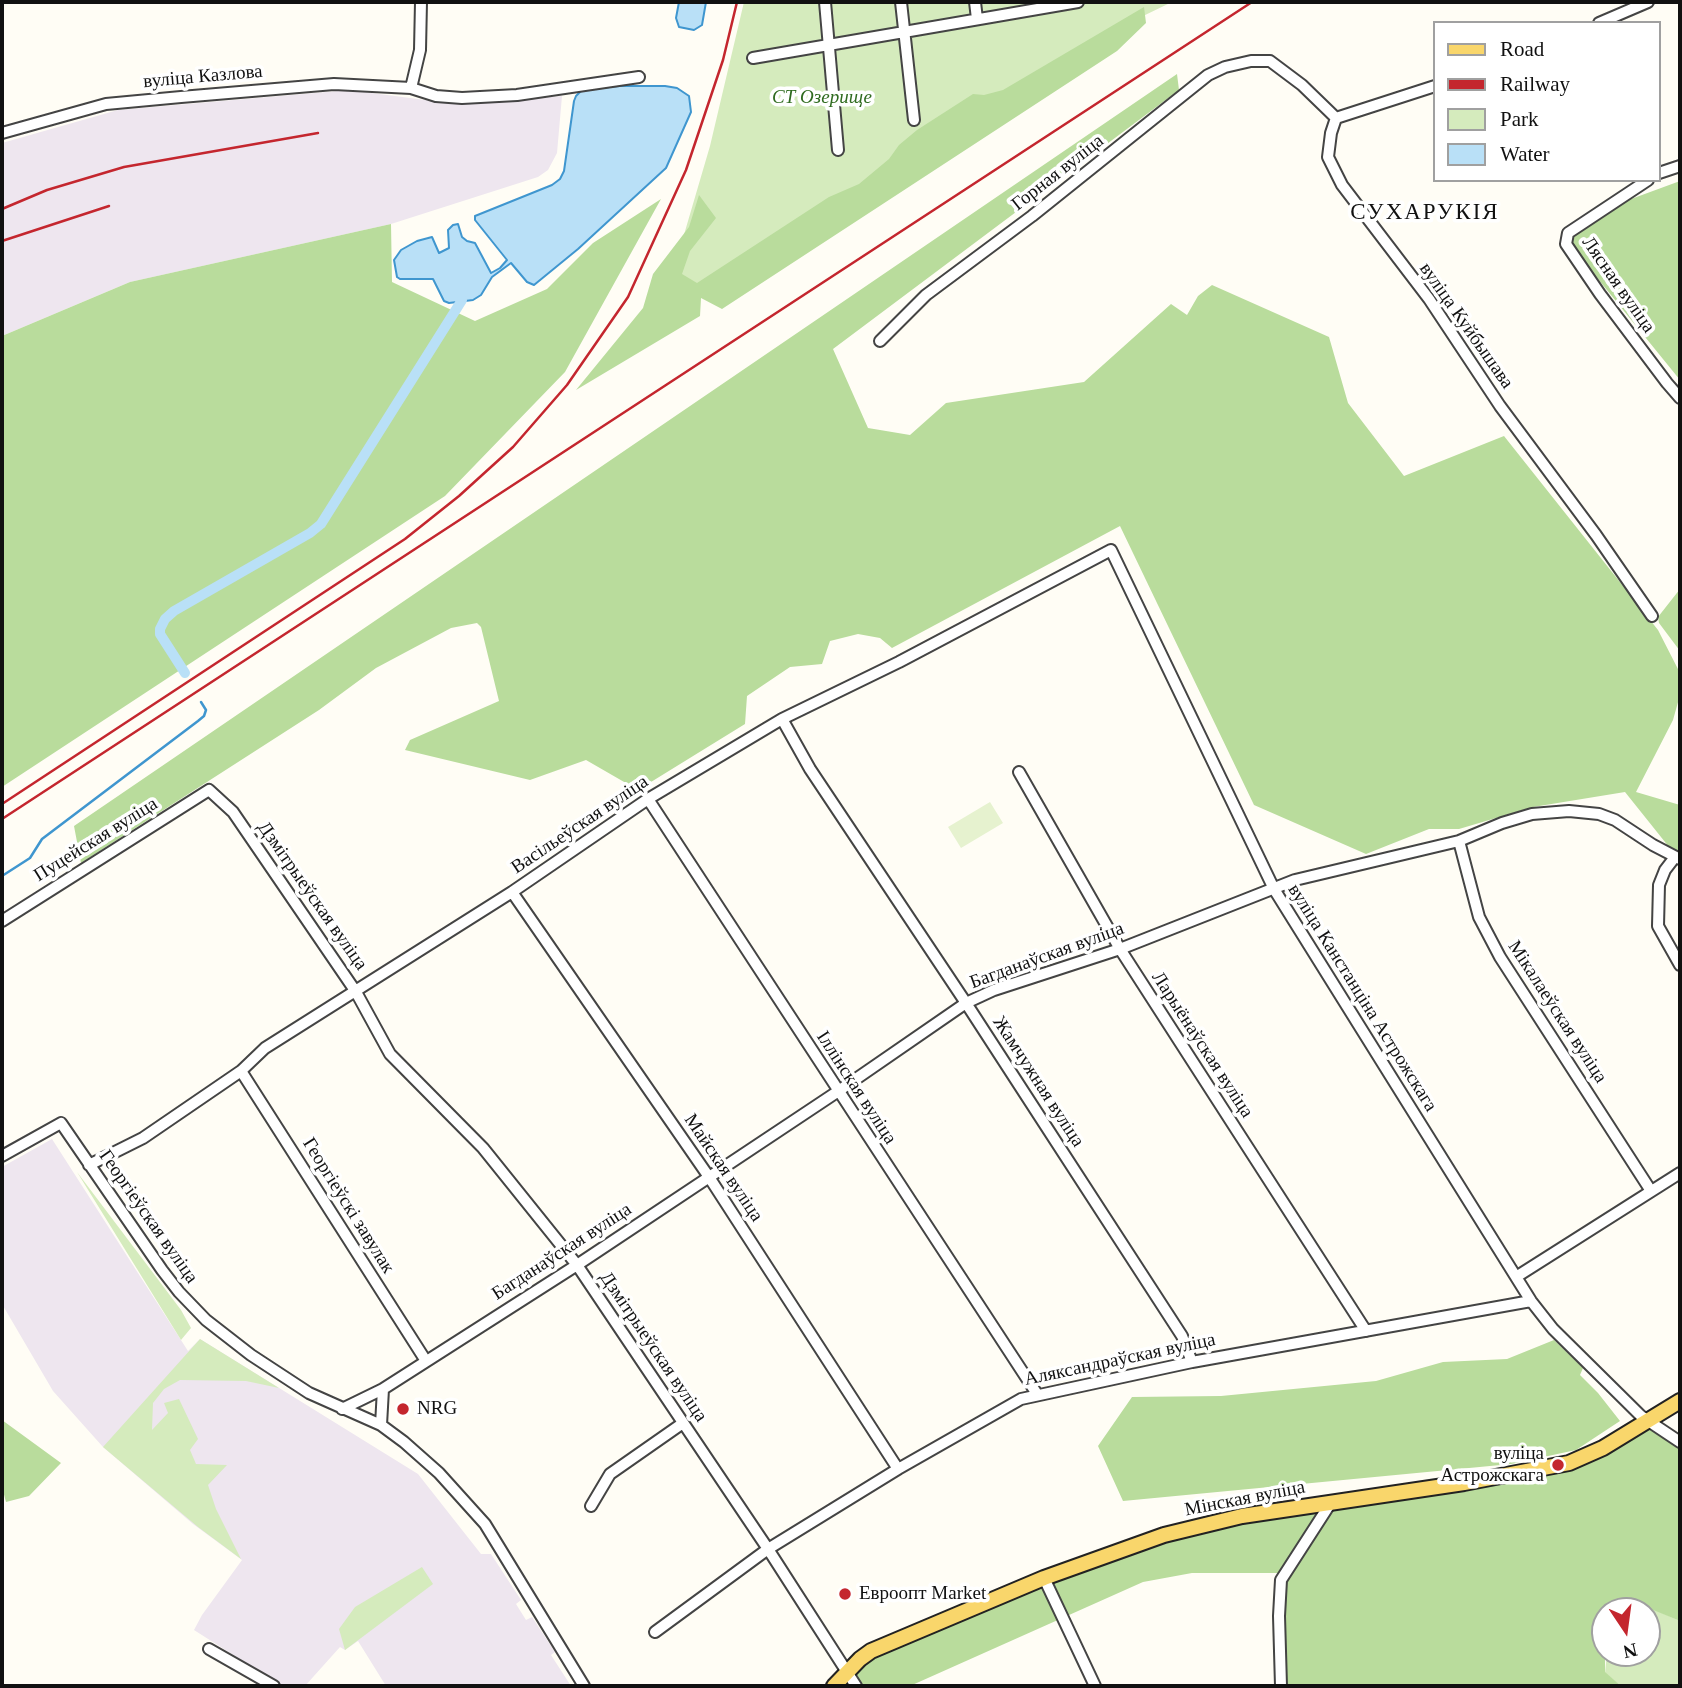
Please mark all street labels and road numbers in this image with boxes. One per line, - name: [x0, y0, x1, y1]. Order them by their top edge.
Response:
- street label: вуліца Казлова: [142, 60, 264, 94]
- street label: Горная вуліца: [1007, 130, 1109, 216]
- street label: Лясная вуліца: [1576, 232, 1660, 338]
- street label: вуліца Куйбышава: [1414, 259, 1518, 393]
- street label: Васільеўская вуліца: [507, 771, 653, 879]
- street label: Пуцейская вуліца: [30, 793, 162, 887]
- street label: Дзмітрыеўская вуліца: [252, 817, 372, 975]
- street label: вуліца Канстанціна Астрожскага: [1282, 880, 1442, 1116]
- street label: Багданаўская вуліца: [967, 918, 1127, 994]
- street label: Мікалаеўская вуліца: [1502, 937, 1612, 1087]
- street label: Ларыёнаўская вуліца: [1146, 968, 1258, 1122]
- street label: Жамчужная вуліца: [987, 1012, 1089, 1152]
- street label: Іллінская вуліца: [811, 1027, 901, 1149]
- street label: Майская вуліца: [679, 1110, 767, 1226]
- street label: Георгіеўскі завулак: [297, 1134, 399, 1278]
- street label: Георгіеўская вуліца: [93, 1146, 203, 1288]
- street label: Багданаўская вуліца: [488, 1198, 636, 1306]
- street label: Дзмітрыеўская вуліца: [594, 1268, 712, 1426]
- street label: Аляксандраўская вуліца: [1022, 1329, 1218, 1391]
- street label: Мінская вуліца: [1183, 1476, 1307, 1522]

